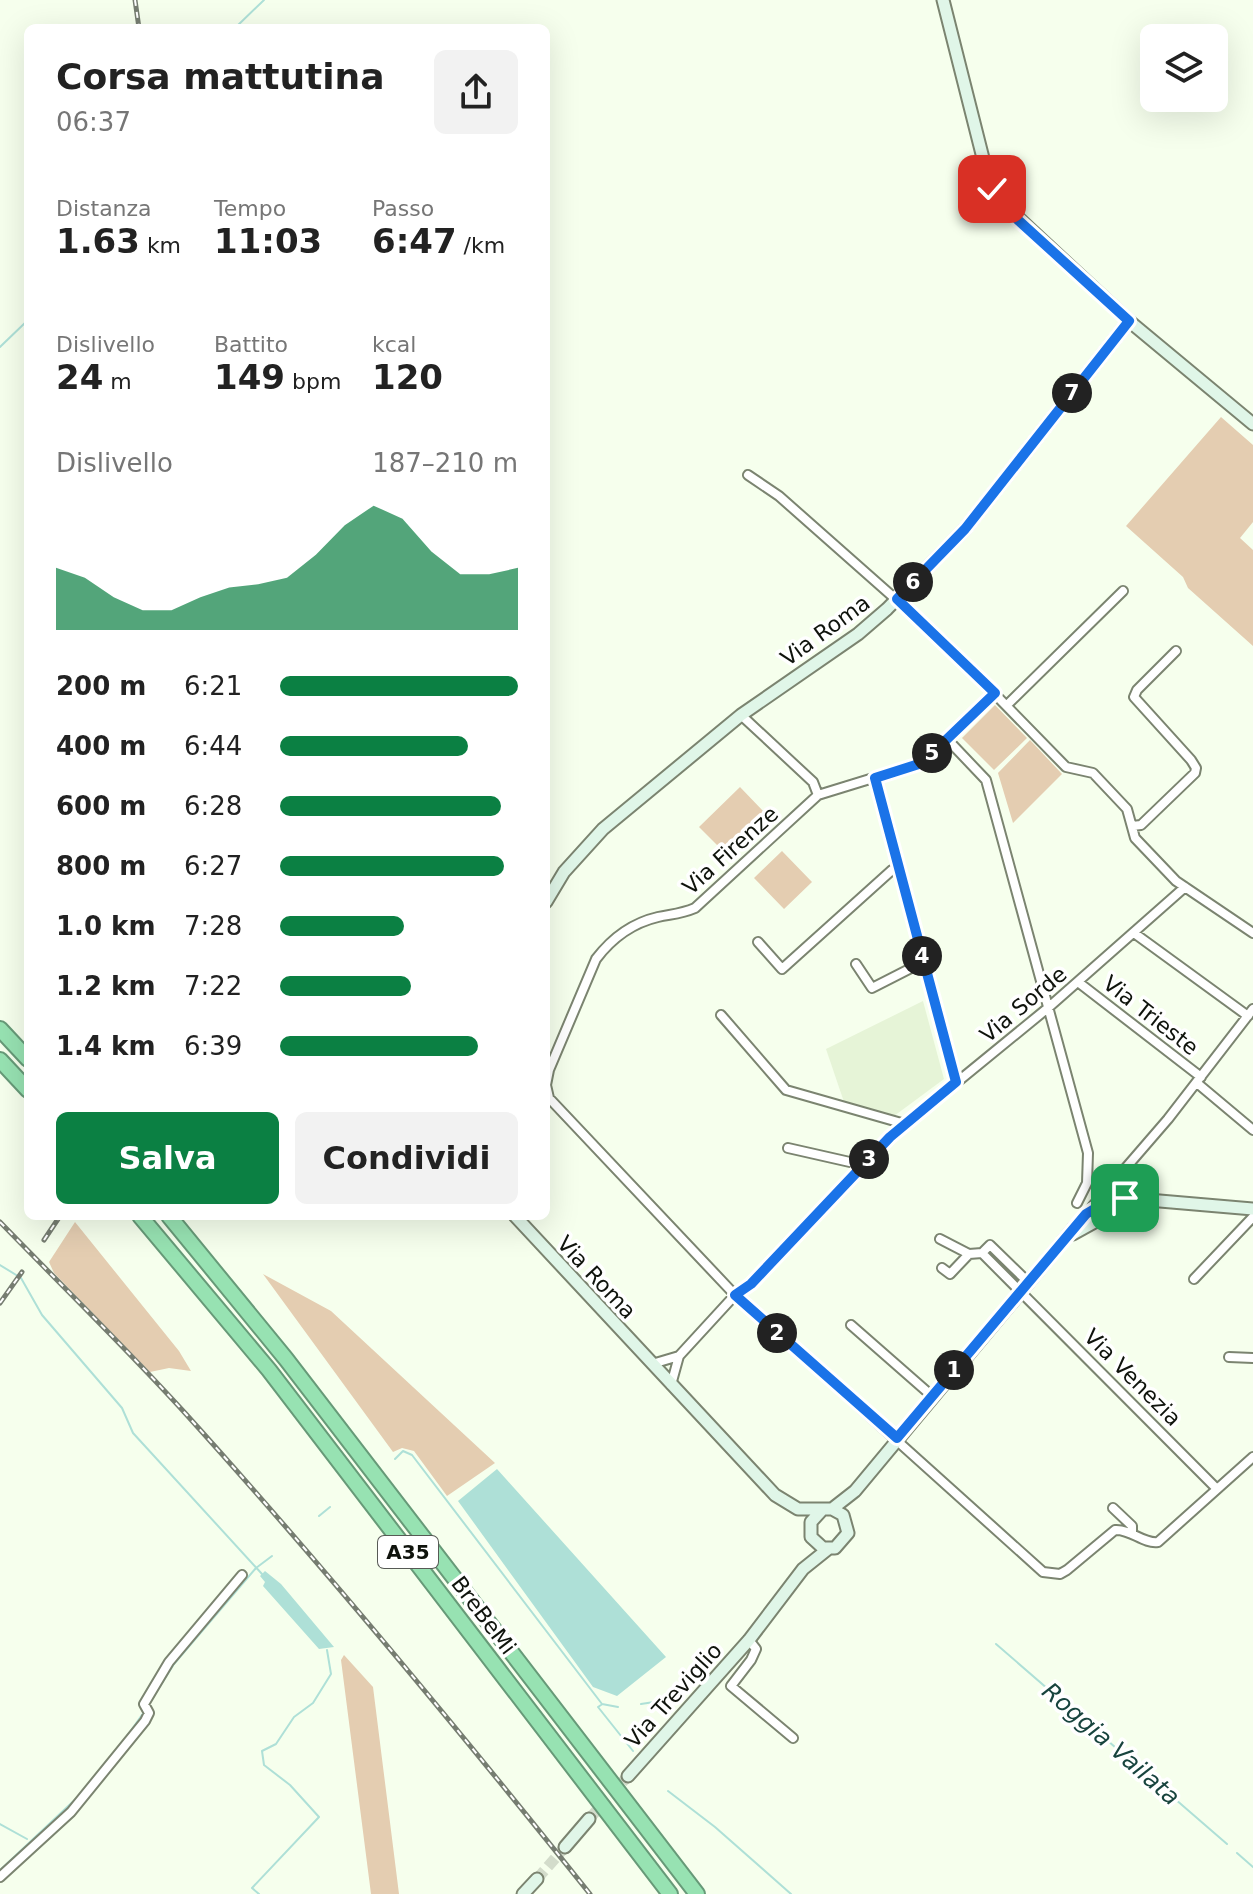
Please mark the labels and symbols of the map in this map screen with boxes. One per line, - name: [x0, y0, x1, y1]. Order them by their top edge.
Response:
- pin: [958, 155, 1026, 223]
- pin: 7: [1052, 373, 1092, 413]
- pin: 6: [893, 562, 933, 602]
- street label: Via Roma: [776, 590, 875, 671]
- pin: 5: [912, 733, 952, 773]
- street label: Via Firenze: [678, 801, 783, 900]
- pin: 4: [902, 936, 942, 976]
- street label: Via Sorde: [975, 961, 1071, 1048]
- street label: Via Trieste: [1098, 971, 1203, 1060]
- pin: 3: [849, 1139, 889, 1179]
- pin: [1091, 1164, 1159, 1232]
- street label: Via Roma: [552, 1231, 641, 1324]
- pin: 2: [757, 1313, 797, 1353]
- street label: Via Venezia: [1079, 1324, 1186, 1431]
- pin: 1: [934, 1350, 974, 1390]
- road number: A35: [378, 1536, 438, 1568]
- street label: BreBeMi: [446, 1571, 521, 1659]
- street label: Via Treviglio: [620, 1638, 727, 1753]
- water label: Roggia Vailata: [1037, 1677, 1185, 1811]

